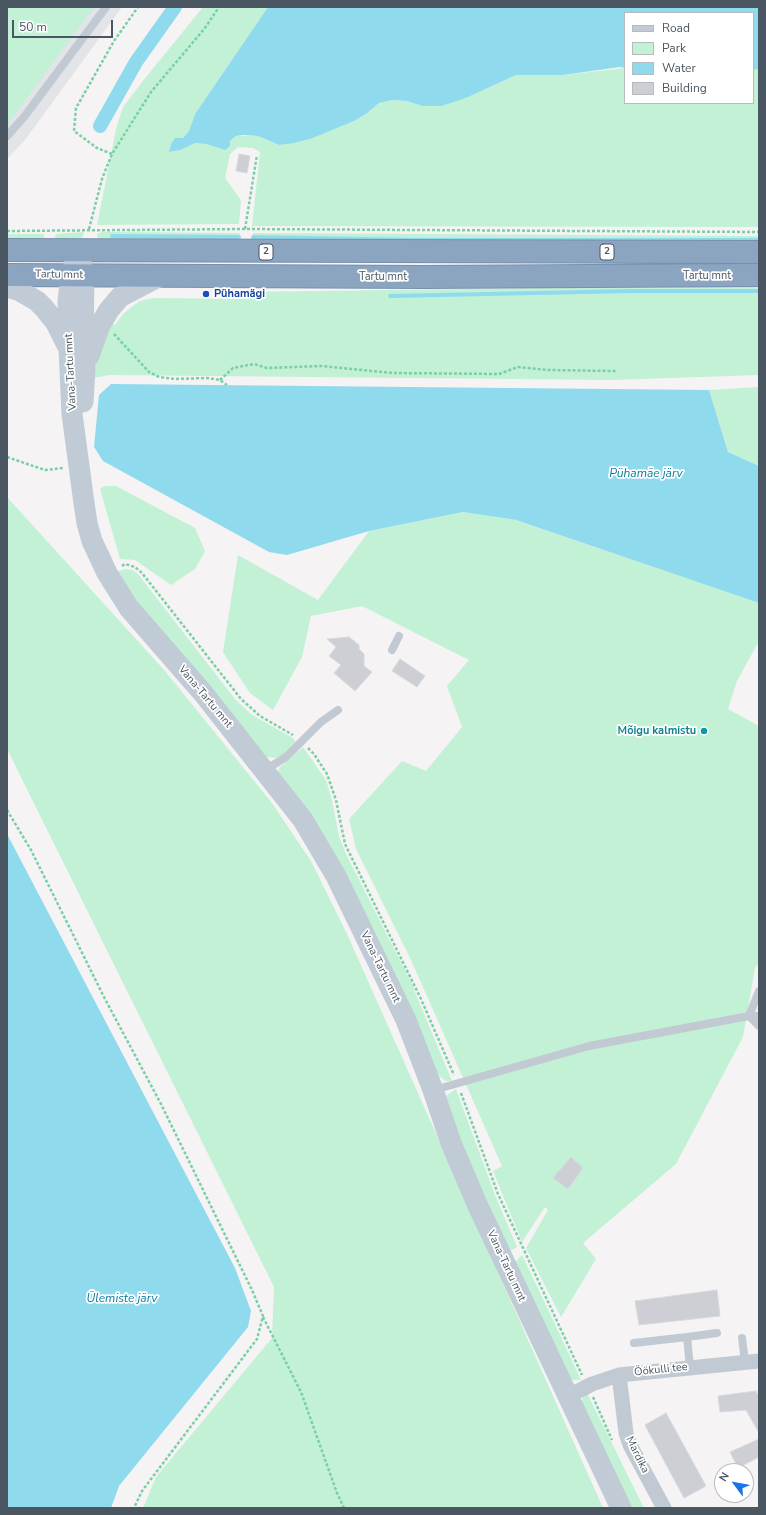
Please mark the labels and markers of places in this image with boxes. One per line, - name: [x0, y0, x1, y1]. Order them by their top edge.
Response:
- place label: Pühamägi: [214, 287, 265, 301]
- marker: Pühamägi: [201, 289, 211, 299]
- place label: Mõigu kalmistu: [618, 724, 696, 738]
- marker: Mõigu kalmistu: [699, 726, 709, 736]

